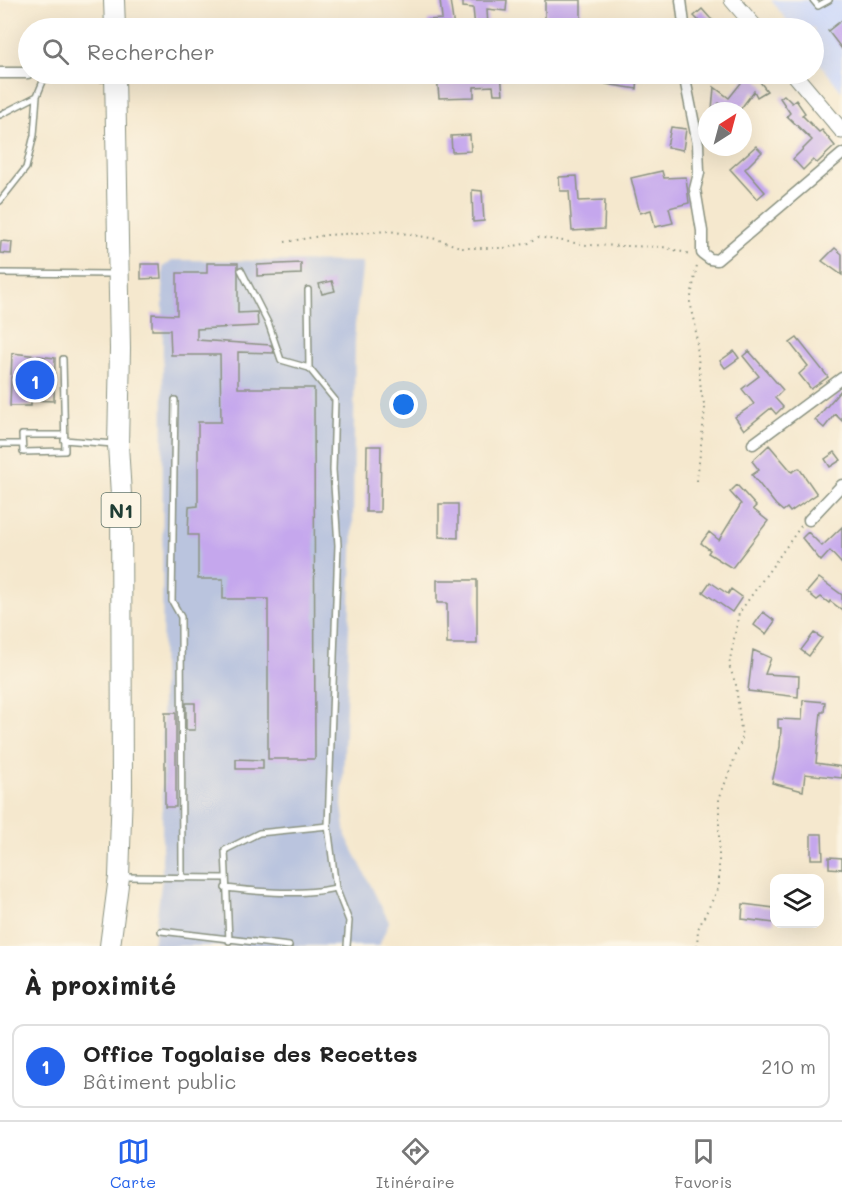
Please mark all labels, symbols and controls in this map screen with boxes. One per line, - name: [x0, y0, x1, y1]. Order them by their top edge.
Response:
- search box: [18, 18, 824, 84]
- icon: search: [39, 35, 72, 68]
- text: Rechercher: [87, 37, 215, 66]
- north arrow: [698, 102, 752, 156]
- pin: 1: [15, 358, 54, 403]
- your location: [389, 390, 418, 419]
- road number: N1: [102, 493, 140, 527]
- map controls: [770, 874, 824, 928]
- button: layers: [770, 874, 824, 928]
- text: À proximité: [24, 968, 176, 1002]
- text: Office Togolaise des Recettes: [83, 1039, 418, 1068]
- text: 1: [41, 1053, 50, 1079]
- text: 210 m: [761, 1053, 816, 1079]
- text: Bâtiment public: [83, 1068, 236, 1094]
- tab: Carte: [110, 1135, 156, 1192]
- tab: Itinéraire: [376, 1135, 455, 1192]
- tab: Favoris: [674, 1135, 732, 1192]

